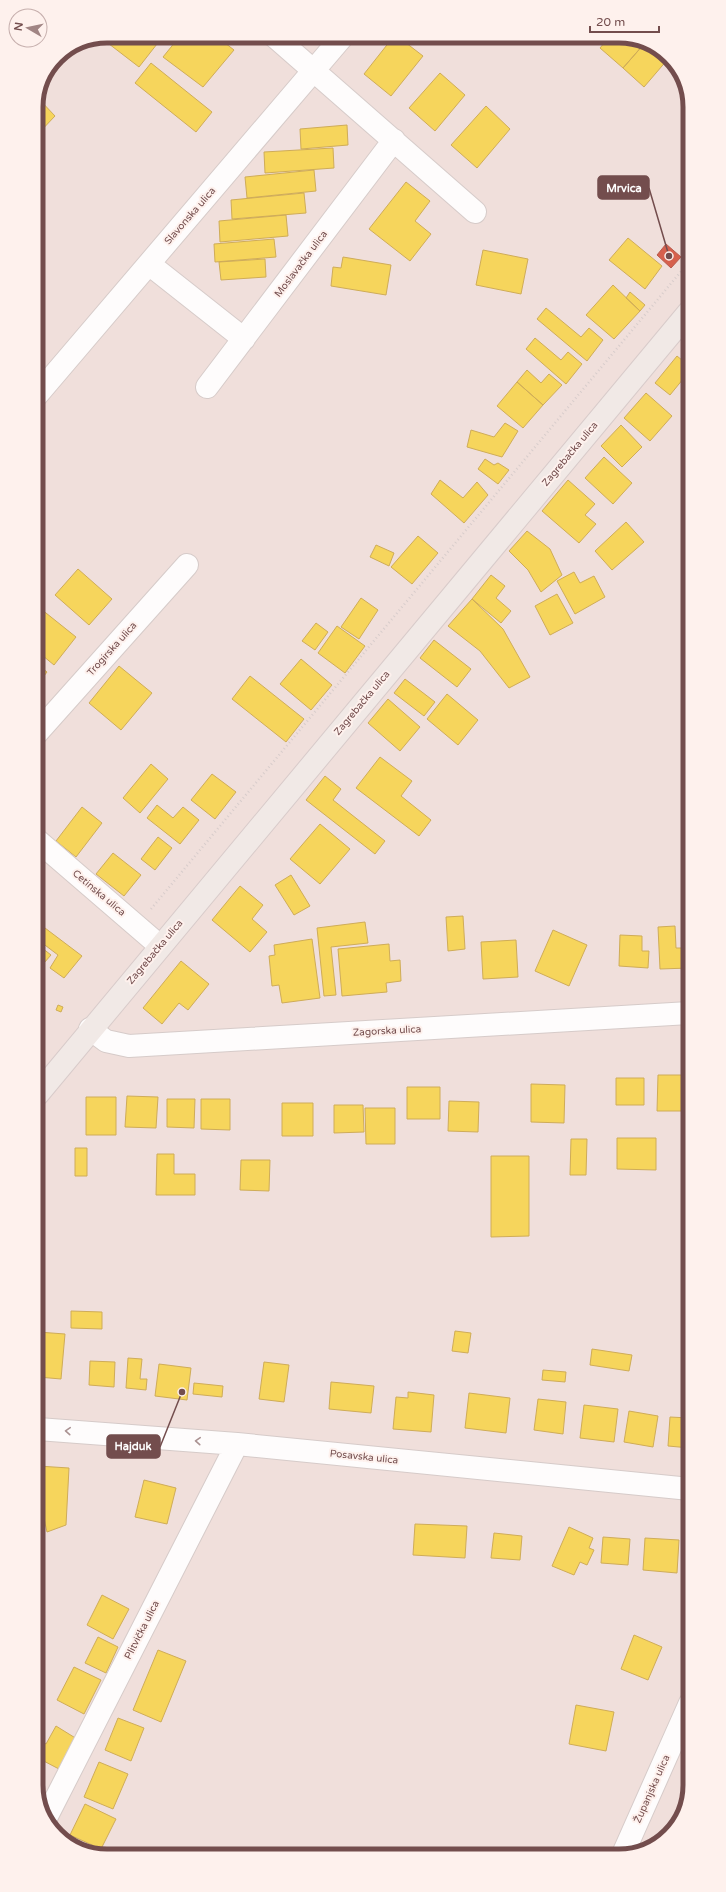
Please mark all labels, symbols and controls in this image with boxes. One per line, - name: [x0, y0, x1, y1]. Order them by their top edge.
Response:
- north arrow: [8, 8, 48, 48]
- scale bar: [590, 8, 659, 34]
- text: 20 m: [596, 15, 625, 29]
- text: N: [12, 21, 26, 32]
- callout: Mrvica: [598, 176, 649, 199]
- text: Mrvica: [606, 182, 642, 195]
- street label: Slavonska ulica: [162, 185, 218, 247]
- street label: Moslavačka ulica: [272, 228, 330, 300]
- street label: Zagrebačka ulica: [540, 419, 600, 489]
- street label: Trogirska ulica: [85, 620, 139, 678]
- street label: Zagrebačka ulica: [332, 668, 392, 738]
- street label: Cetinska ulica: [70, 867, 128, 919]
- street label: Zagrebačka ulica: [125, 917, 185, 987]
- street label: Zagorska ulica: [352, 1023, 422, 1039]
- one-way arrow: [65, 1427, 71, 1436]
- callout: Hajduk: [107, 1435, 160, 1458]
- one-way arrow: [195, 1437, 201, 1446]
- text: Hajduk: [115, 1440, 151, 1454]
- street label: Posavska ulica: [329, 1447, 399, 1467]
- street label: Plitvička ulica: [122, 1599, 162, 1661]
- street label: Županjska ulica: [632, 1753, 672, 1825]

